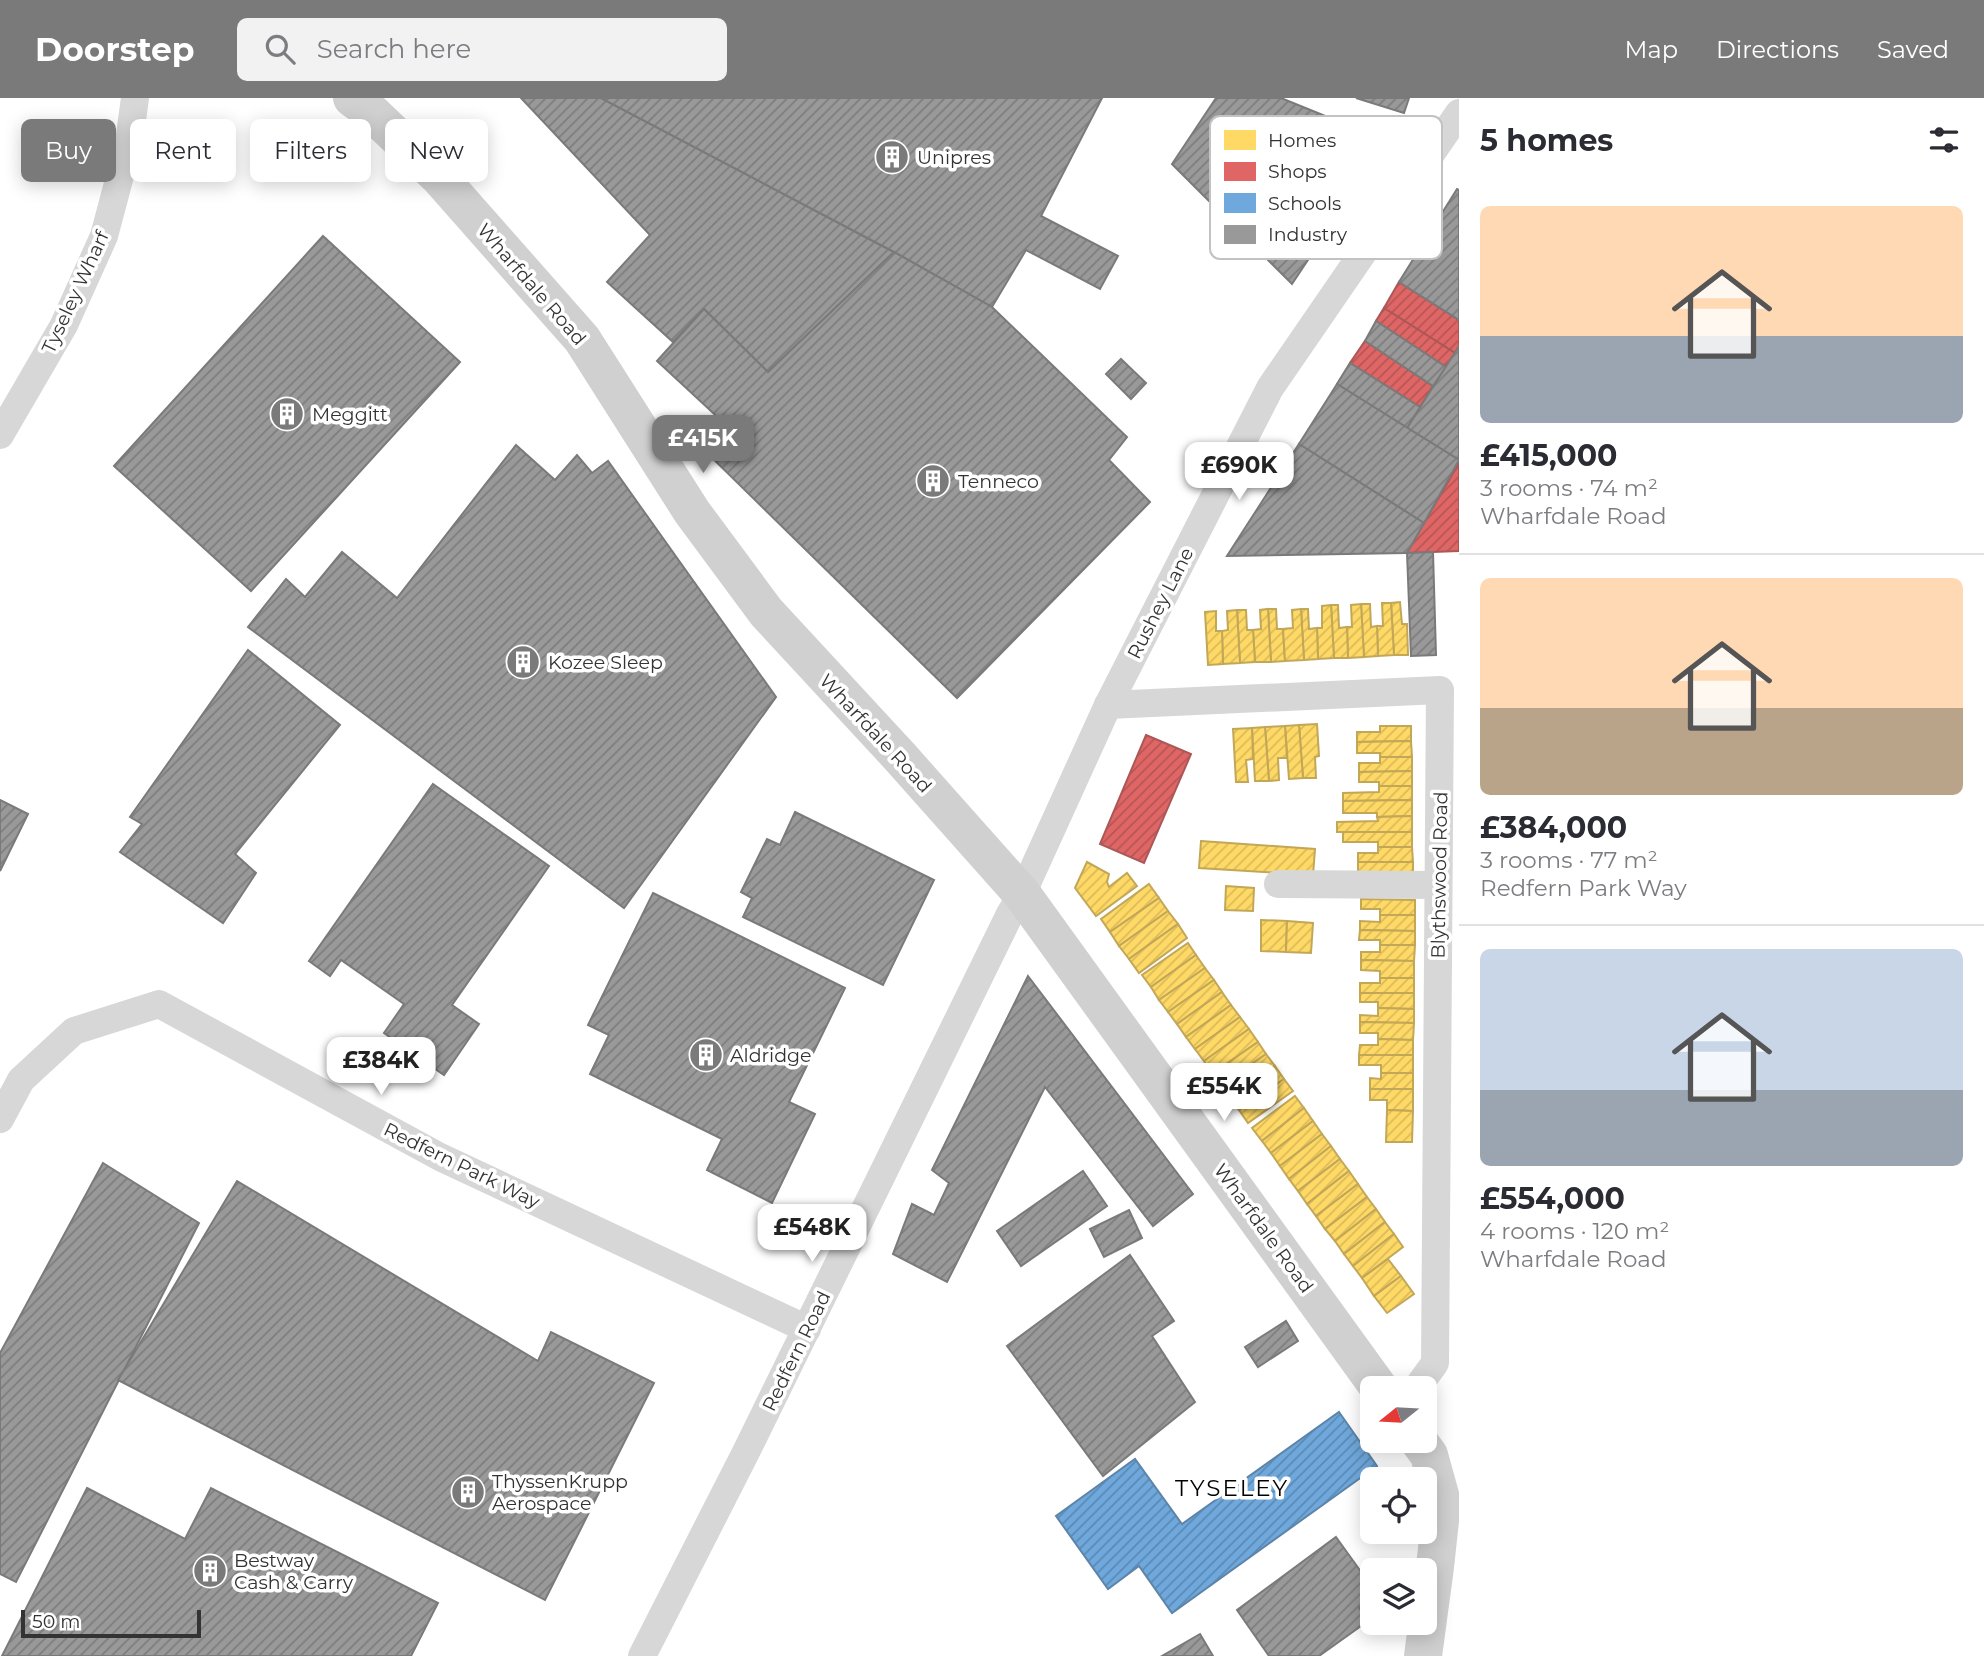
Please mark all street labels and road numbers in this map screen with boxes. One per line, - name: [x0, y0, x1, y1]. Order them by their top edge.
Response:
- street label: Wharfdale Road: [472, 219, 591, 350]
- street label: Tyseley Wharf: [37, 226, 115, 357]
- street label: Rushey Lane: [1123, 544, 1198, 663]
- street label: Wharfdale Road: [815, 669, 937, 798]
- street label: Blythswood Road: [1427, 791, 1452, 959]
- street label: Redfern Park Way: [380, 1118, 544, 1214]
- street label: Wharfdale Road: [1209, 1159, 1318, 1297]
- street label: Redfern Road: [757, 1287, 835, 1415]

